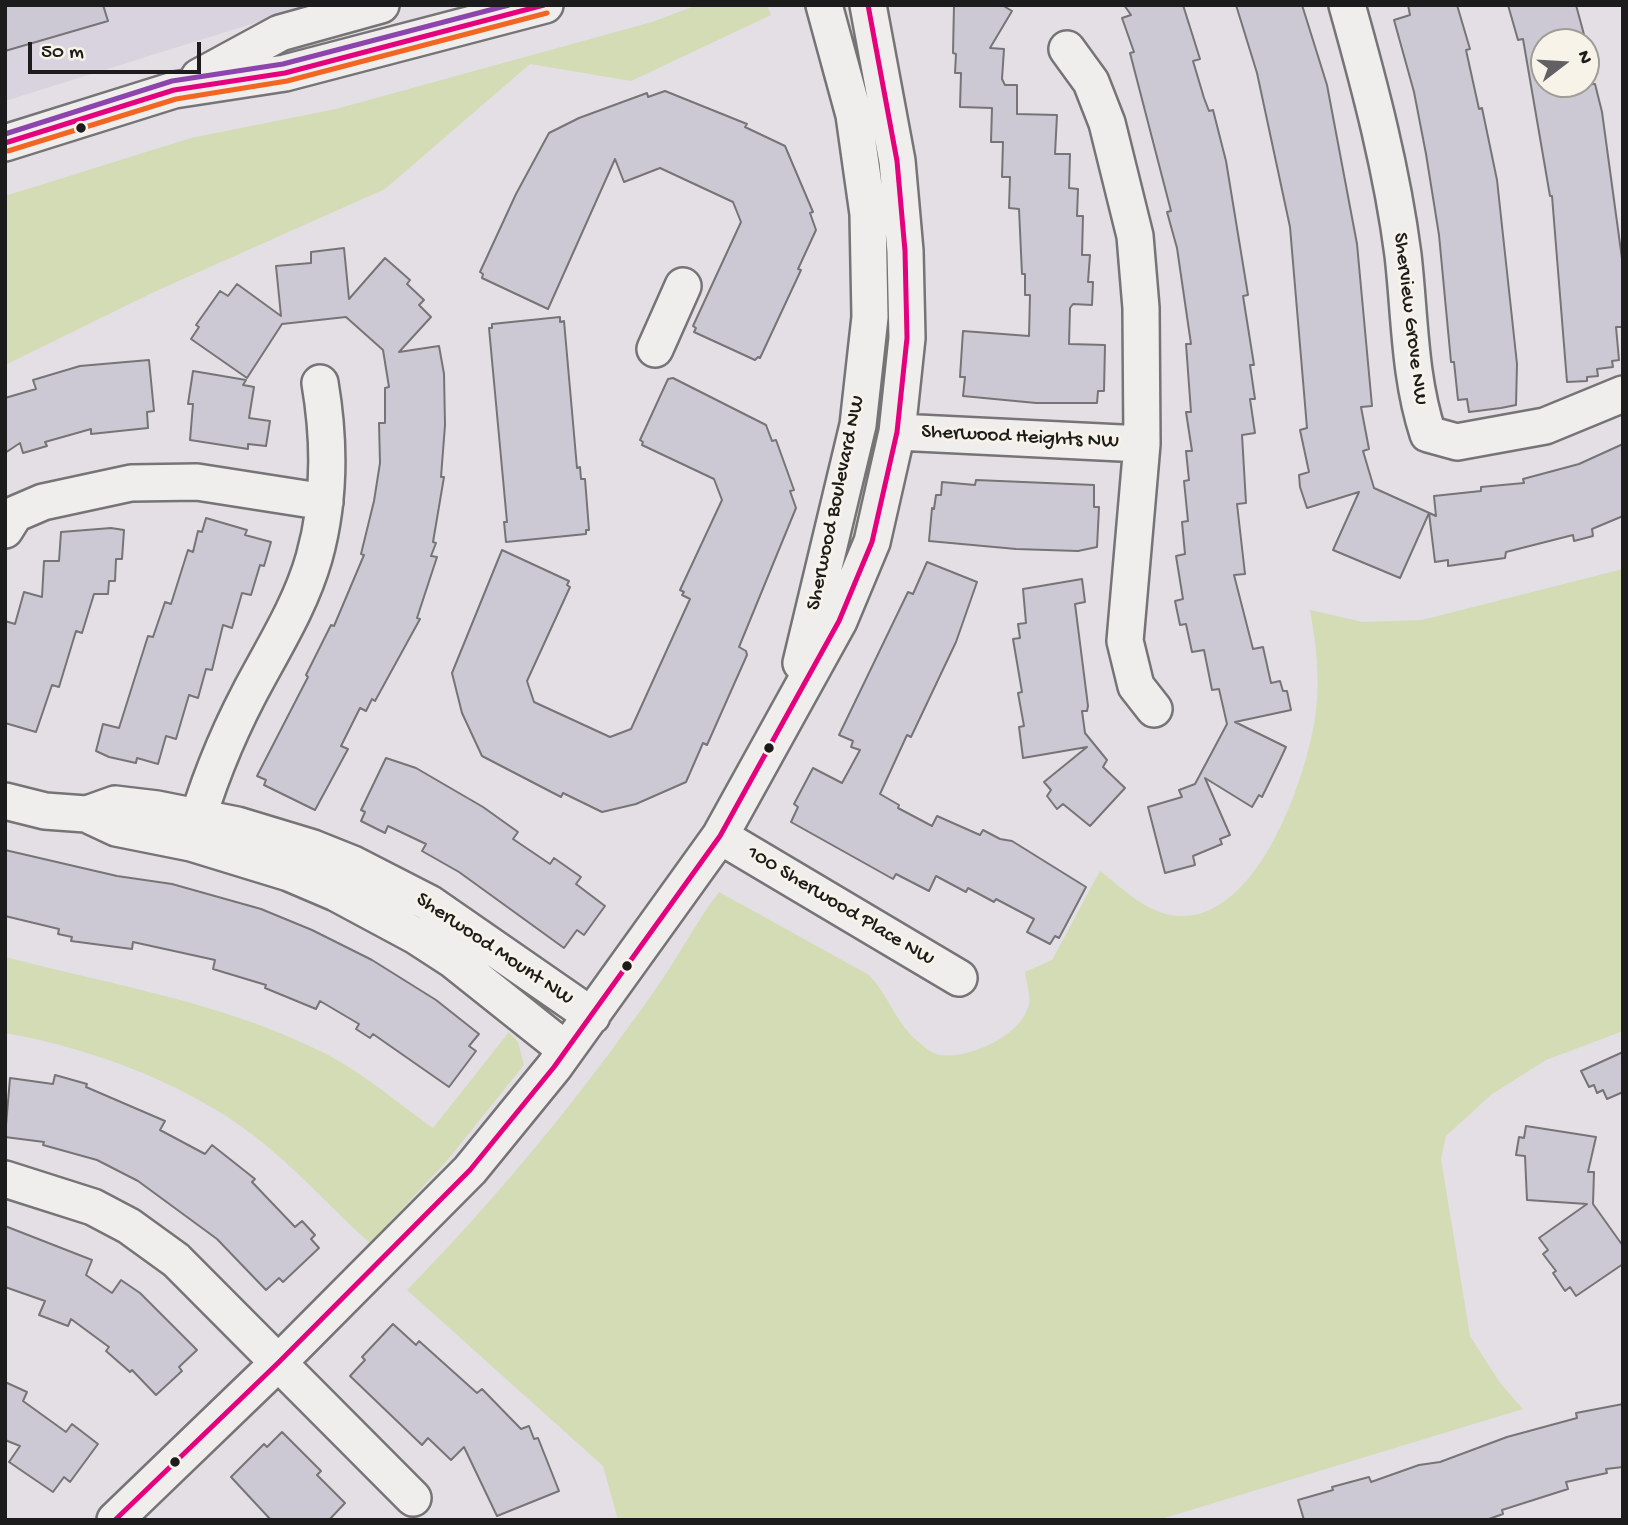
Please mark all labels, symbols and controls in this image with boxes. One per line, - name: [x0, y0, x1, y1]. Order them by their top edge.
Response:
- scale bar: [32, 28, 205, 72]
- north arrow: [1530, 28, 1600, 98]
- text: 50 m: [41, 41, 84, 66]
- text: N: [1571, 48, 1596, 67]
- unlabelled marker: [74, 121, 88, 135]
- street label: Sherview Grove NW: [1386, 231, 1432, 407]
- street label: Sherwood Boulevard NW: [802, 393, 872, 613]
- street label: Sherwood Heights NW: [920, 420, 1120, 456]
- unlabelled marker: [762, 741, 776, 755]
- street label: 100 Sherwood Place NW: [742, 841, 938, 973]
- street label: Sherwood Mount NW: [410, 888, 578, 1012]
- unlabelled marker: [620, 959, 634, 973]
- unlabelled marker: [168, 1455, 182, 1469]

